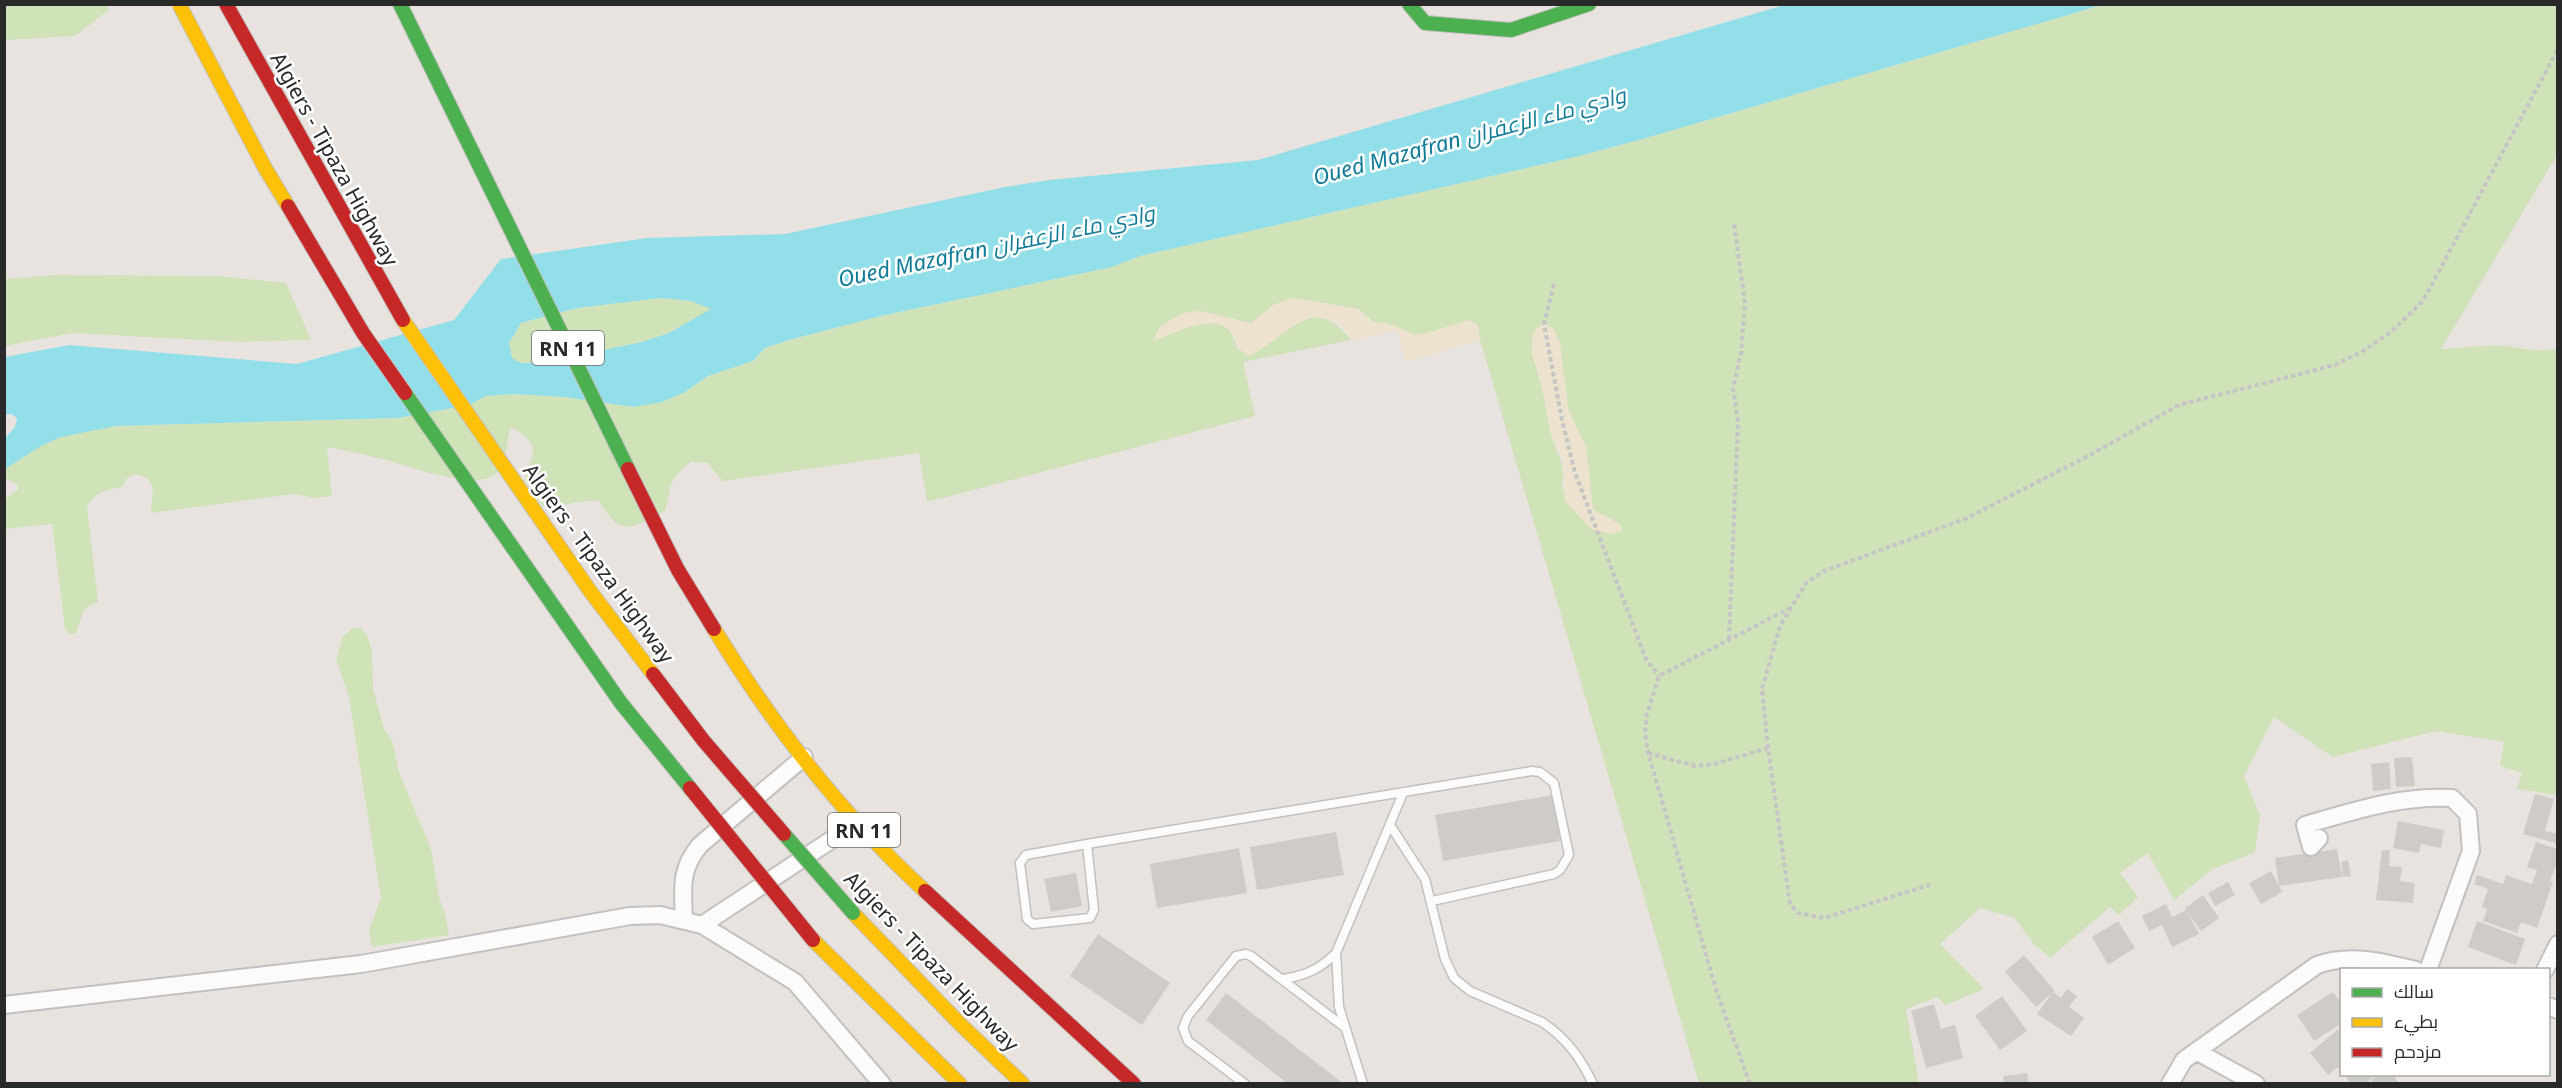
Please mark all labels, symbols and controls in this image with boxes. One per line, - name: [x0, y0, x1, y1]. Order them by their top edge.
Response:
- street label: Algiers - Tipaza Highway: [265, 47, 406, 271]
- water label: Oued Mazafran وادي ماء الزعفران: [1309, 78, 1632, 195]
- water label: Oued Mazafran وادي ماء الزعفران: [835, 196, 1160, 297]
- road number: RN 11: [532, 331, 604, 365]
- street label: Algiers - Tipaza Highway: [517, 458, 681, 669]
- road number: RN 11: [828, 813, 900, 847]
- street label: Algiers - Tipaza Highway: [838, 865, 1026, 1057]
- legend: [2340, 968, 2550, 1076]
- text: سالك: [2394, 979, 2434, 1003]
- text: بطيء: [2394, 1009, 2438, 1036]
- text: مزدحم: [2394, 1039, 2442, 1064]

